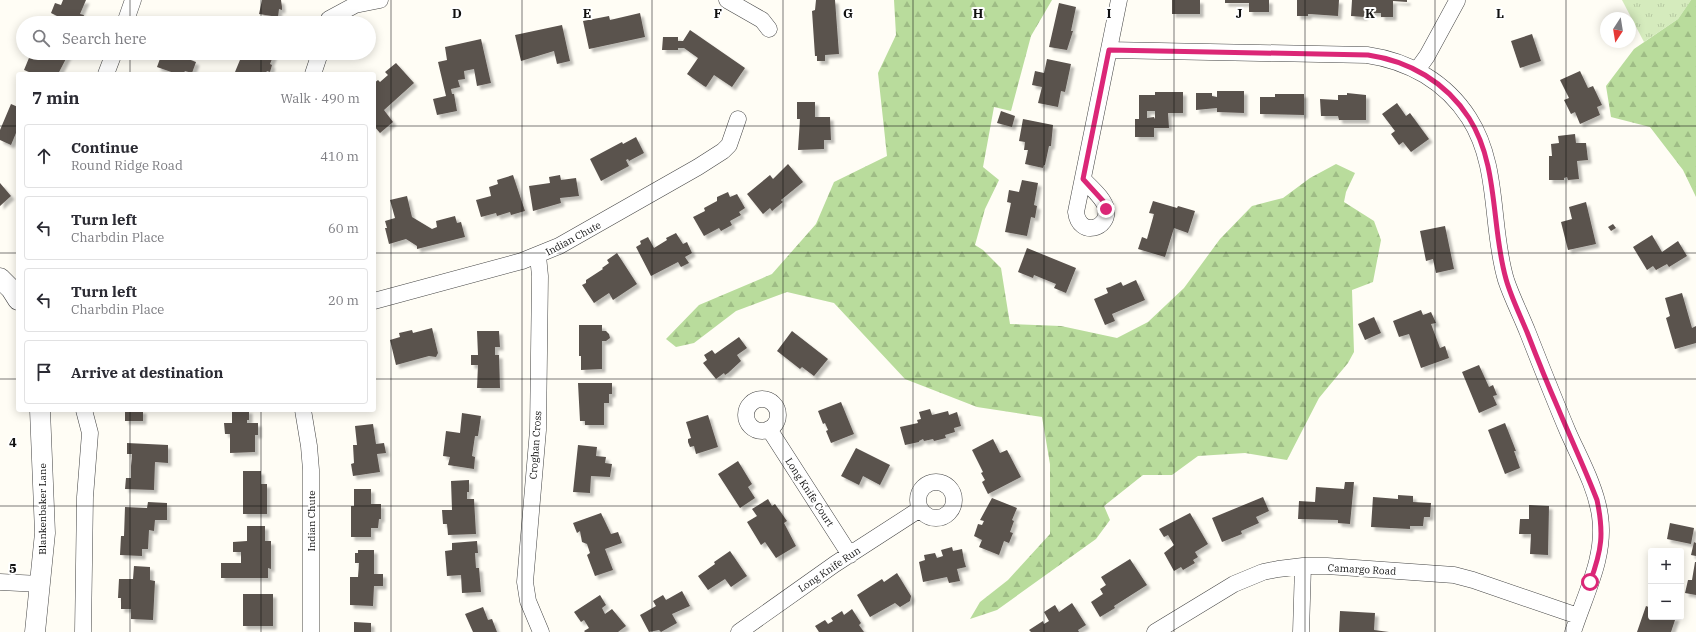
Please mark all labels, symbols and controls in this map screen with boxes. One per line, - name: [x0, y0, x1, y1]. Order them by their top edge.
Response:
- text: D: [452, 5, 462, 22]
- text: E: [583, 5, 591, 22]
- text: F: [714, 5, 722, 22]
- text: G: [843, 5, 853, 22]
- text: H: [973, 5, 984, 22]
- text: I: [1107, 5, 1112, 22]
- text: J: [1236, 5, 1243, 22]
- text: K: [1365, 5, 1375, 22]
- text: L: [1496, 5, 1504, 22]
- north arrow: [1600, 12, 1636, 48]
- search box: [16, 16, 376, 60]
- icon: search: [30, 27, 52, 49]
- text: Search here: [62, 29, 147, 48]
- text: 7 min: [32, 87, 80, 109]
- text: Walk · 490 m: [281, 90, 360, 107]
- text: Continue: [71, 138, 138, 157]
- icon: ahead: [33, 145, 55, 167]
- text: 410 m: [320, 148, 359, 165]
- text: Round Ridge Road: [71, 157, 183, 174]
- route end: [1097, 200, 1115, 218]
- text: Turn left: [71, 210, 137, 229]
- icon: left: [33, 217, 55, 239]
- street label: Indian Chute: [543, 218, 603, 259]
- text: 60 m: [328, 220, 359, 237]
- text: Charbdin Place: [71, 229, 164, 246]
- text: Turn left: [71, 282, 137, 301]
- icon: left: [33, 289, 55, 311]
- text: 20 m: [328, 292, 359, 309]
- text: Charbdin Place: [71, 301, 164, 318]
- icon: arrive: [33, 361, 55, 383]
- text: Arrive at destination: [71, 363, 223, 382]
- street label: Croghan Cross: [527, 410, 544, 480]
- text: 4: [9, 434, 17, 451]
- street label: Long Knife Court: [782, 455, 837, 530]
- street label: Blankenbaker Lane: [36, 463, 49, 555]
- street label: Indian Chute: [305, 490, 318, 552]
- street label: Long Knife Run: [796, 543, 863, 595]
- map controls: [1648, 548, 1684, 620]
- button: +: [1648, 548, 1684, 584]
- text: 5: [9, 560, 17, 577]
- street label: Camargo Road: [1327, 561, 1397, 578]
- route start: [1581, 573, 1599, 591]
- button: −: [1648, 584, 1684, 620]

